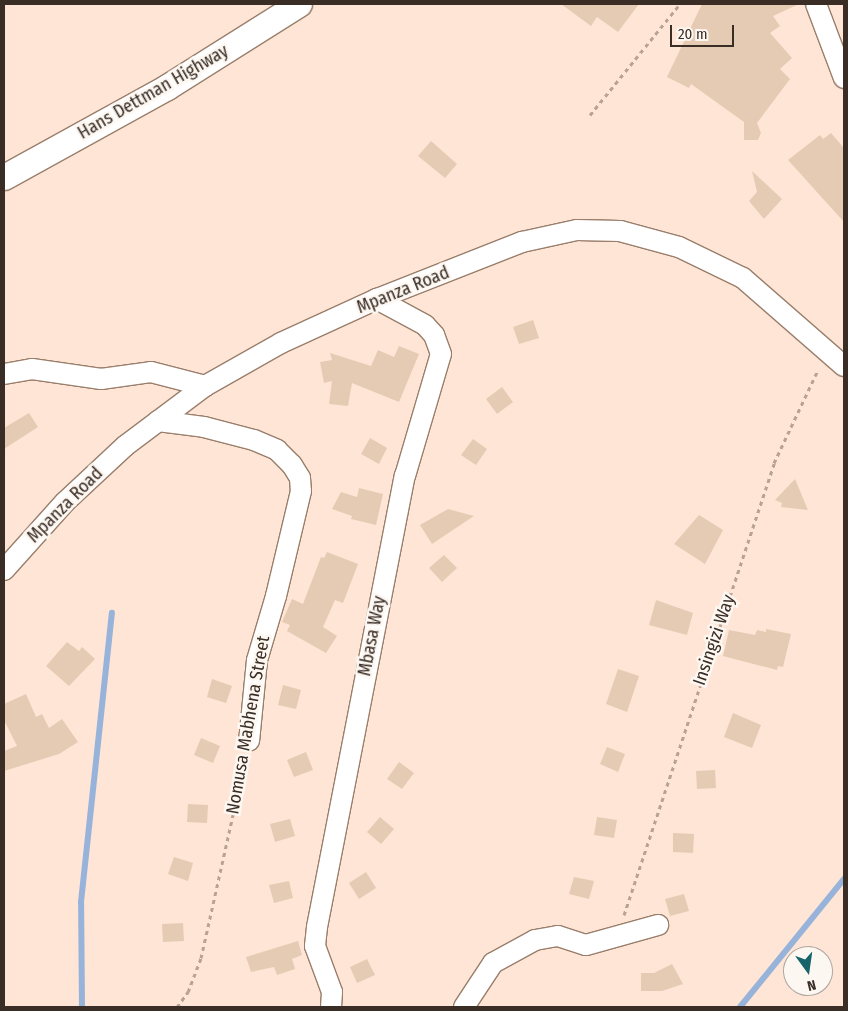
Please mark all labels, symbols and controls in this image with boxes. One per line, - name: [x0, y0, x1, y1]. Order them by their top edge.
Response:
- scale bar: [673, 15, 737, 47]
- text: 20 m: [678, 25, 708, 43]
- street label: Hans Dettman Highway: [74, 40, 232, 144]
- street label: Mpanza Road: [354, 262, 452, 318]
- street label: Mpanza Road: [23, 463, 107, 547]
- street label: Insingizi Way: [688, 592, 740, 688]
- street label: Mbasa Way: [354, 594, 390, 678]
- street label: Nomusa Mabhena Street: [222, 634, 274, 816]
- north arrow: [783, 946, 833, 996]
- text: N: [805, 976, 818, 994]

